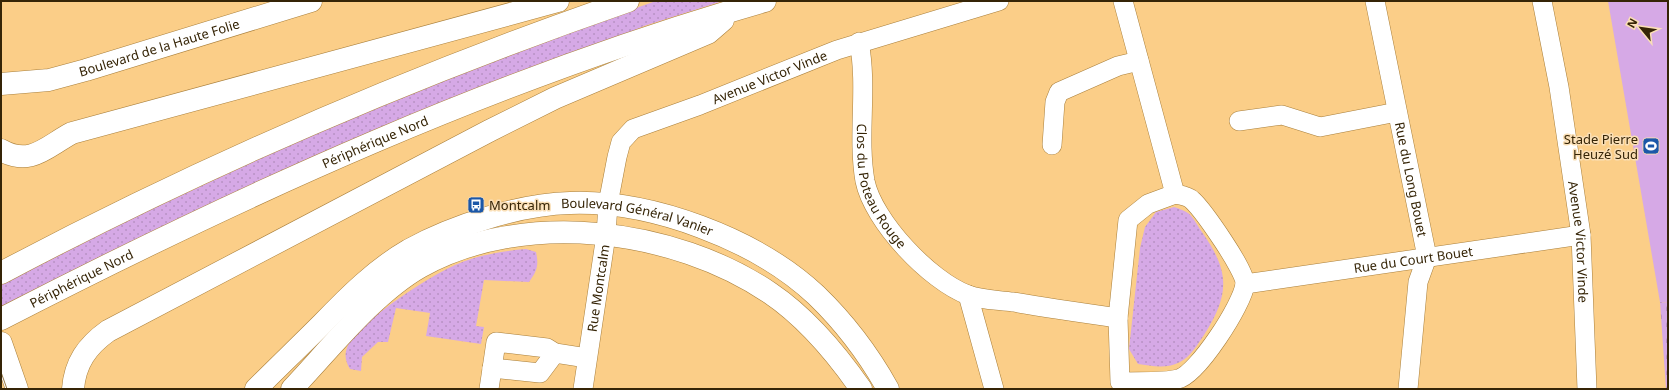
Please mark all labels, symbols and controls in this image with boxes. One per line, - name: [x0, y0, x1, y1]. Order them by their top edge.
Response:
- north arrow: [1621, 8, 1661, 48]
- street label: Boulevard de la Haute Folie: [77, 14, 242, 81]
- text: N: [1623, 15, 1641, 30]
- street label: Avenue Victor Vinde: [709, 46, 830, 108]
- street label: Périphérique Nord: [319, 111, 431, 172]
- street label: Rue du Long Bouet: [1391, 120, 1432, 239]
- street label: Clos du Poteau Rouge: [853, 123, 911, 252]
- place label: Stade Pierre Heuzé Sud: [1564, 130, 1638, 163]
- sports icon: Stade Pierre Heuzé Sud: [1641, 136, 1661, 156]
- street label: Avenue Victor Vinde: [1564, 180, 1593, 303]
- street label: Boulevard Général Vanier: [561, 194, 717, 240]
- bus stop icon: Montcalm: [466, 195, 486, 215]
- place label: Montcalm: [489, 196, 550, 214]
- street label: Rue du Court Bouet: [1352, 242, 1474, 277]
- street label: Rue Montcalm: [583, 243, 613, 333]
- street label: Périphérique Nord: [26, 245, 136, 312]

